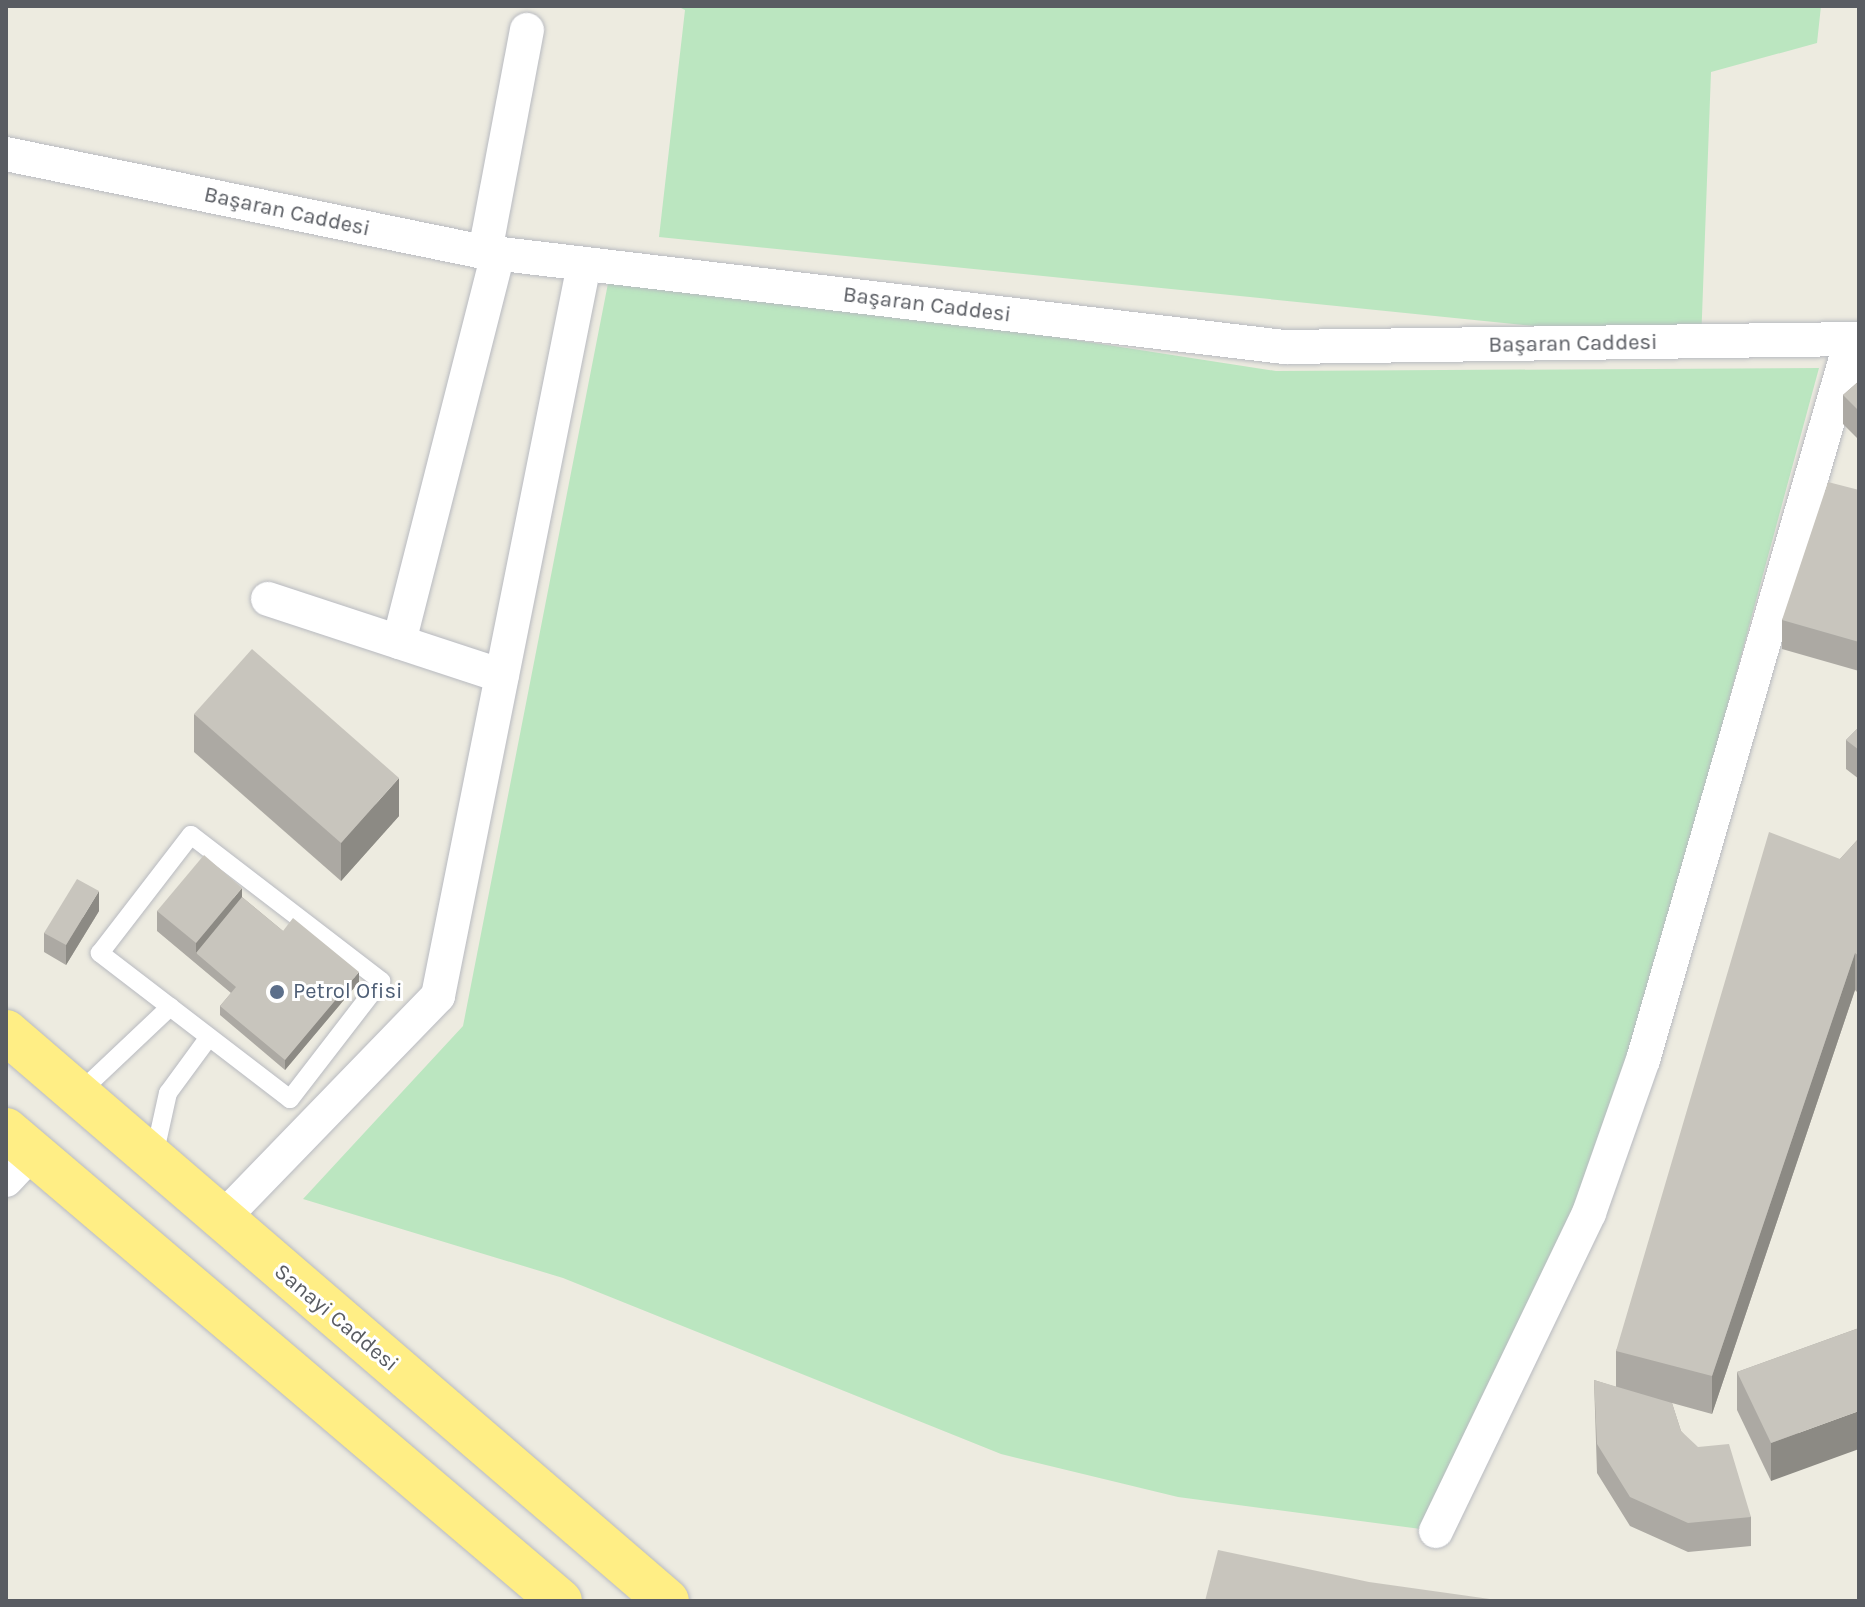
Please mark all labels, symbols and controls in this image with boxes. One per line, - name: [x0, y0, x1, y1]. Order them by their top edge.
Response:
- street label: Başaran Caddesi: [202, 182, 372, 242]
- street label: Başaran Caddesi: [841, 282, 1013, 328]
- street label: Başaran Caddesi: [1488, 329, 1658, 359]
- place label: Petrol Ofisi: [293, 979, 403, 1005]
- marker: Petrol Ofisi: [268, 983, 286, 1001]
- street label: Sanayi Caddesi: [269, 1258, 403, 1378]

